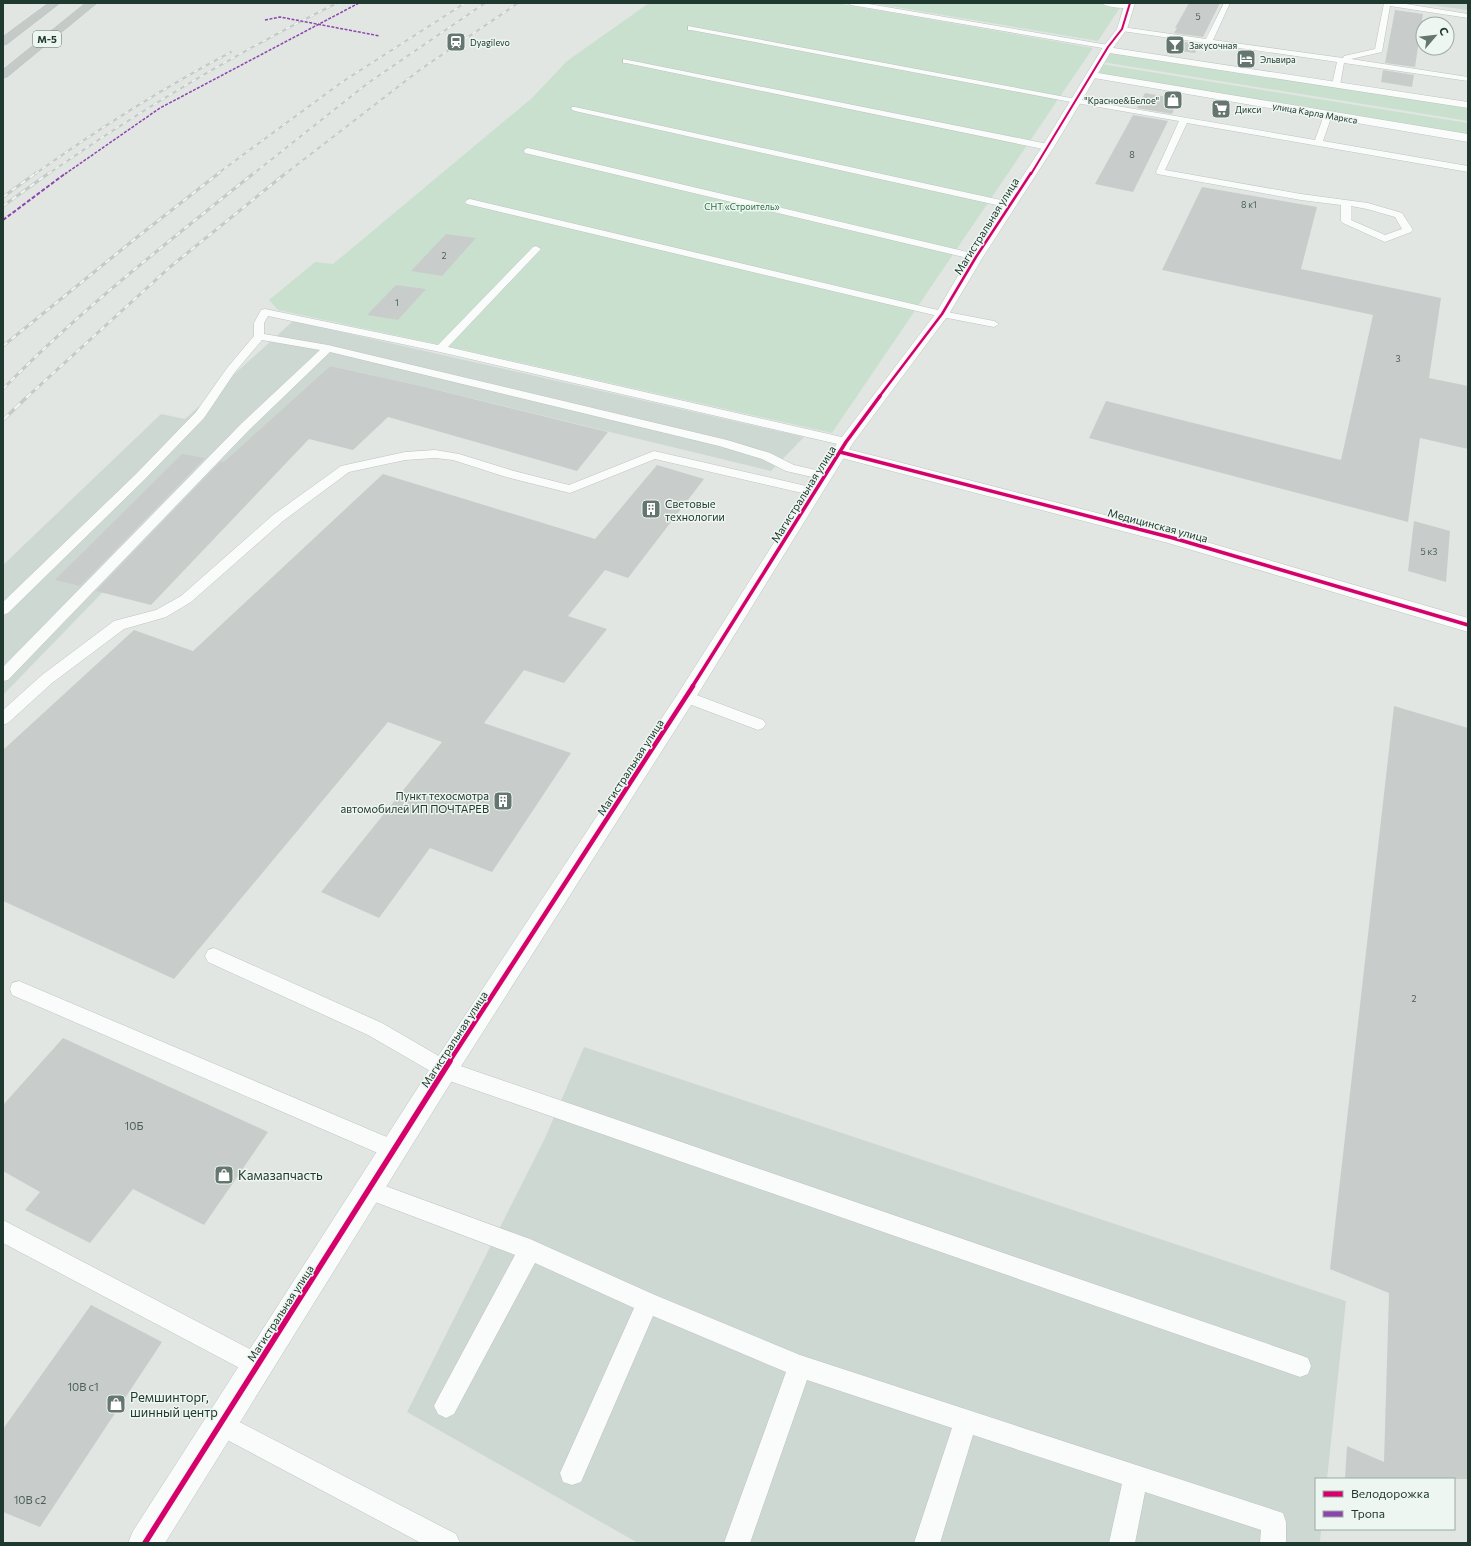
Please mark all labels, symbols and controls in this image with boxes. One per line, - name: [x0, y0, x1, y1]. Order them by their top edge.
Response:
- house number: 5: [1195, 11, 1201, 22]
- north arrow: [1415, 16, 1455, 56]
- text: С: [1437, 25, 1452, 38]
- road number: М-5: [33, 31, 61, 47]
- station icon: Dyagilevo: [445, 31, 467, 53]
- bar icon: Закусочная: [1164, 34, 1186, 56]
- place label: Dyagilevo: [470, 37, 510, 48]
- place label: Закусочная: [1189, 40, 1238, 51]
- hotel icon: Эльвира: [1235, 48, 1257, 70]
- place label: Эльвира: [1260, 54, 1296, 65]
- shop icon: "Красное&Белое": [1162, 89, 1184, 111]
- place label: "Красное&Белое": [1084, 95, 1159, 106]
- supermarket icon: Дикси: [1210, 98, 1232, 120]
- street label: улица Карла Маркса: [1272, 100, 1359, 126]
- place label: Дикси: [1235, 104, 1261, 115]
- house number: 8: [1129, 149, 1135, 160]
- street label: Магистральная улица: [951, 175, 1021, 277]
- house number: 8 к1: [1241, 199, 1257, 210]
- park label: СНТ «Строитель»: [704, 201, 780, 212]
- house number: 2: [442, 250, 447, 261]
- house number: 1: [395, 297, 399, 308]
- house number: 3: [1395, 353, 1401, 364]
- street label: Магистральная улица: [768, 443, 838, 545]
- place label: Световые технологии: [665, 497, 725, 523]
- building icon: Световые технологии: [640, 498, 662, 520]
- street label: Медицинская улица: [1107, 505, 1209, 545]
- house number: 5 к3: [1421, 546, 1437, 557]
- street label: Магистральная улица: [594, 717, 666, 817]
- place label: Пункт техосмотра автомобилей ИП ПОЧТАРЕВ: [340, 789, 489, 815]
- building icon: Пункт техосмотра автомобилей ИП ПОЧТАРЕВ: [492, 790, 514, 812]
- street label: Магистральная улица: [418, 989, 490, 1089]
- house number: 2: [1412, 993, 1417, 1004]
- house number: 10Б: [125, 1119, 143, 1132]
- shop icon: Камазапчасть: [213, 1164, 235, 1186]
- place label: Камазапчасть: [238, 1167, 323, 1183]
- street label: Магистральная улица: [244, 1263, 316, 1363]
- house number: 10В с1: [67, 1380, 99, 1393]
- place label: Ремшинторг, шинный центр: [130, 1389, 218, 1420]
- shop icon: Ремшинторг, шинный центр: [105, 1393, 127, 1415]
- legend: [1315, 1478, 1455, 1530]
- text: Велодорожка: [1351, 1486, 1429, 1500]
- house number: 10В с2: [14, 1493, 46, 1506]
- text: Тропа: [1351, 1506, 1385, 1520]

